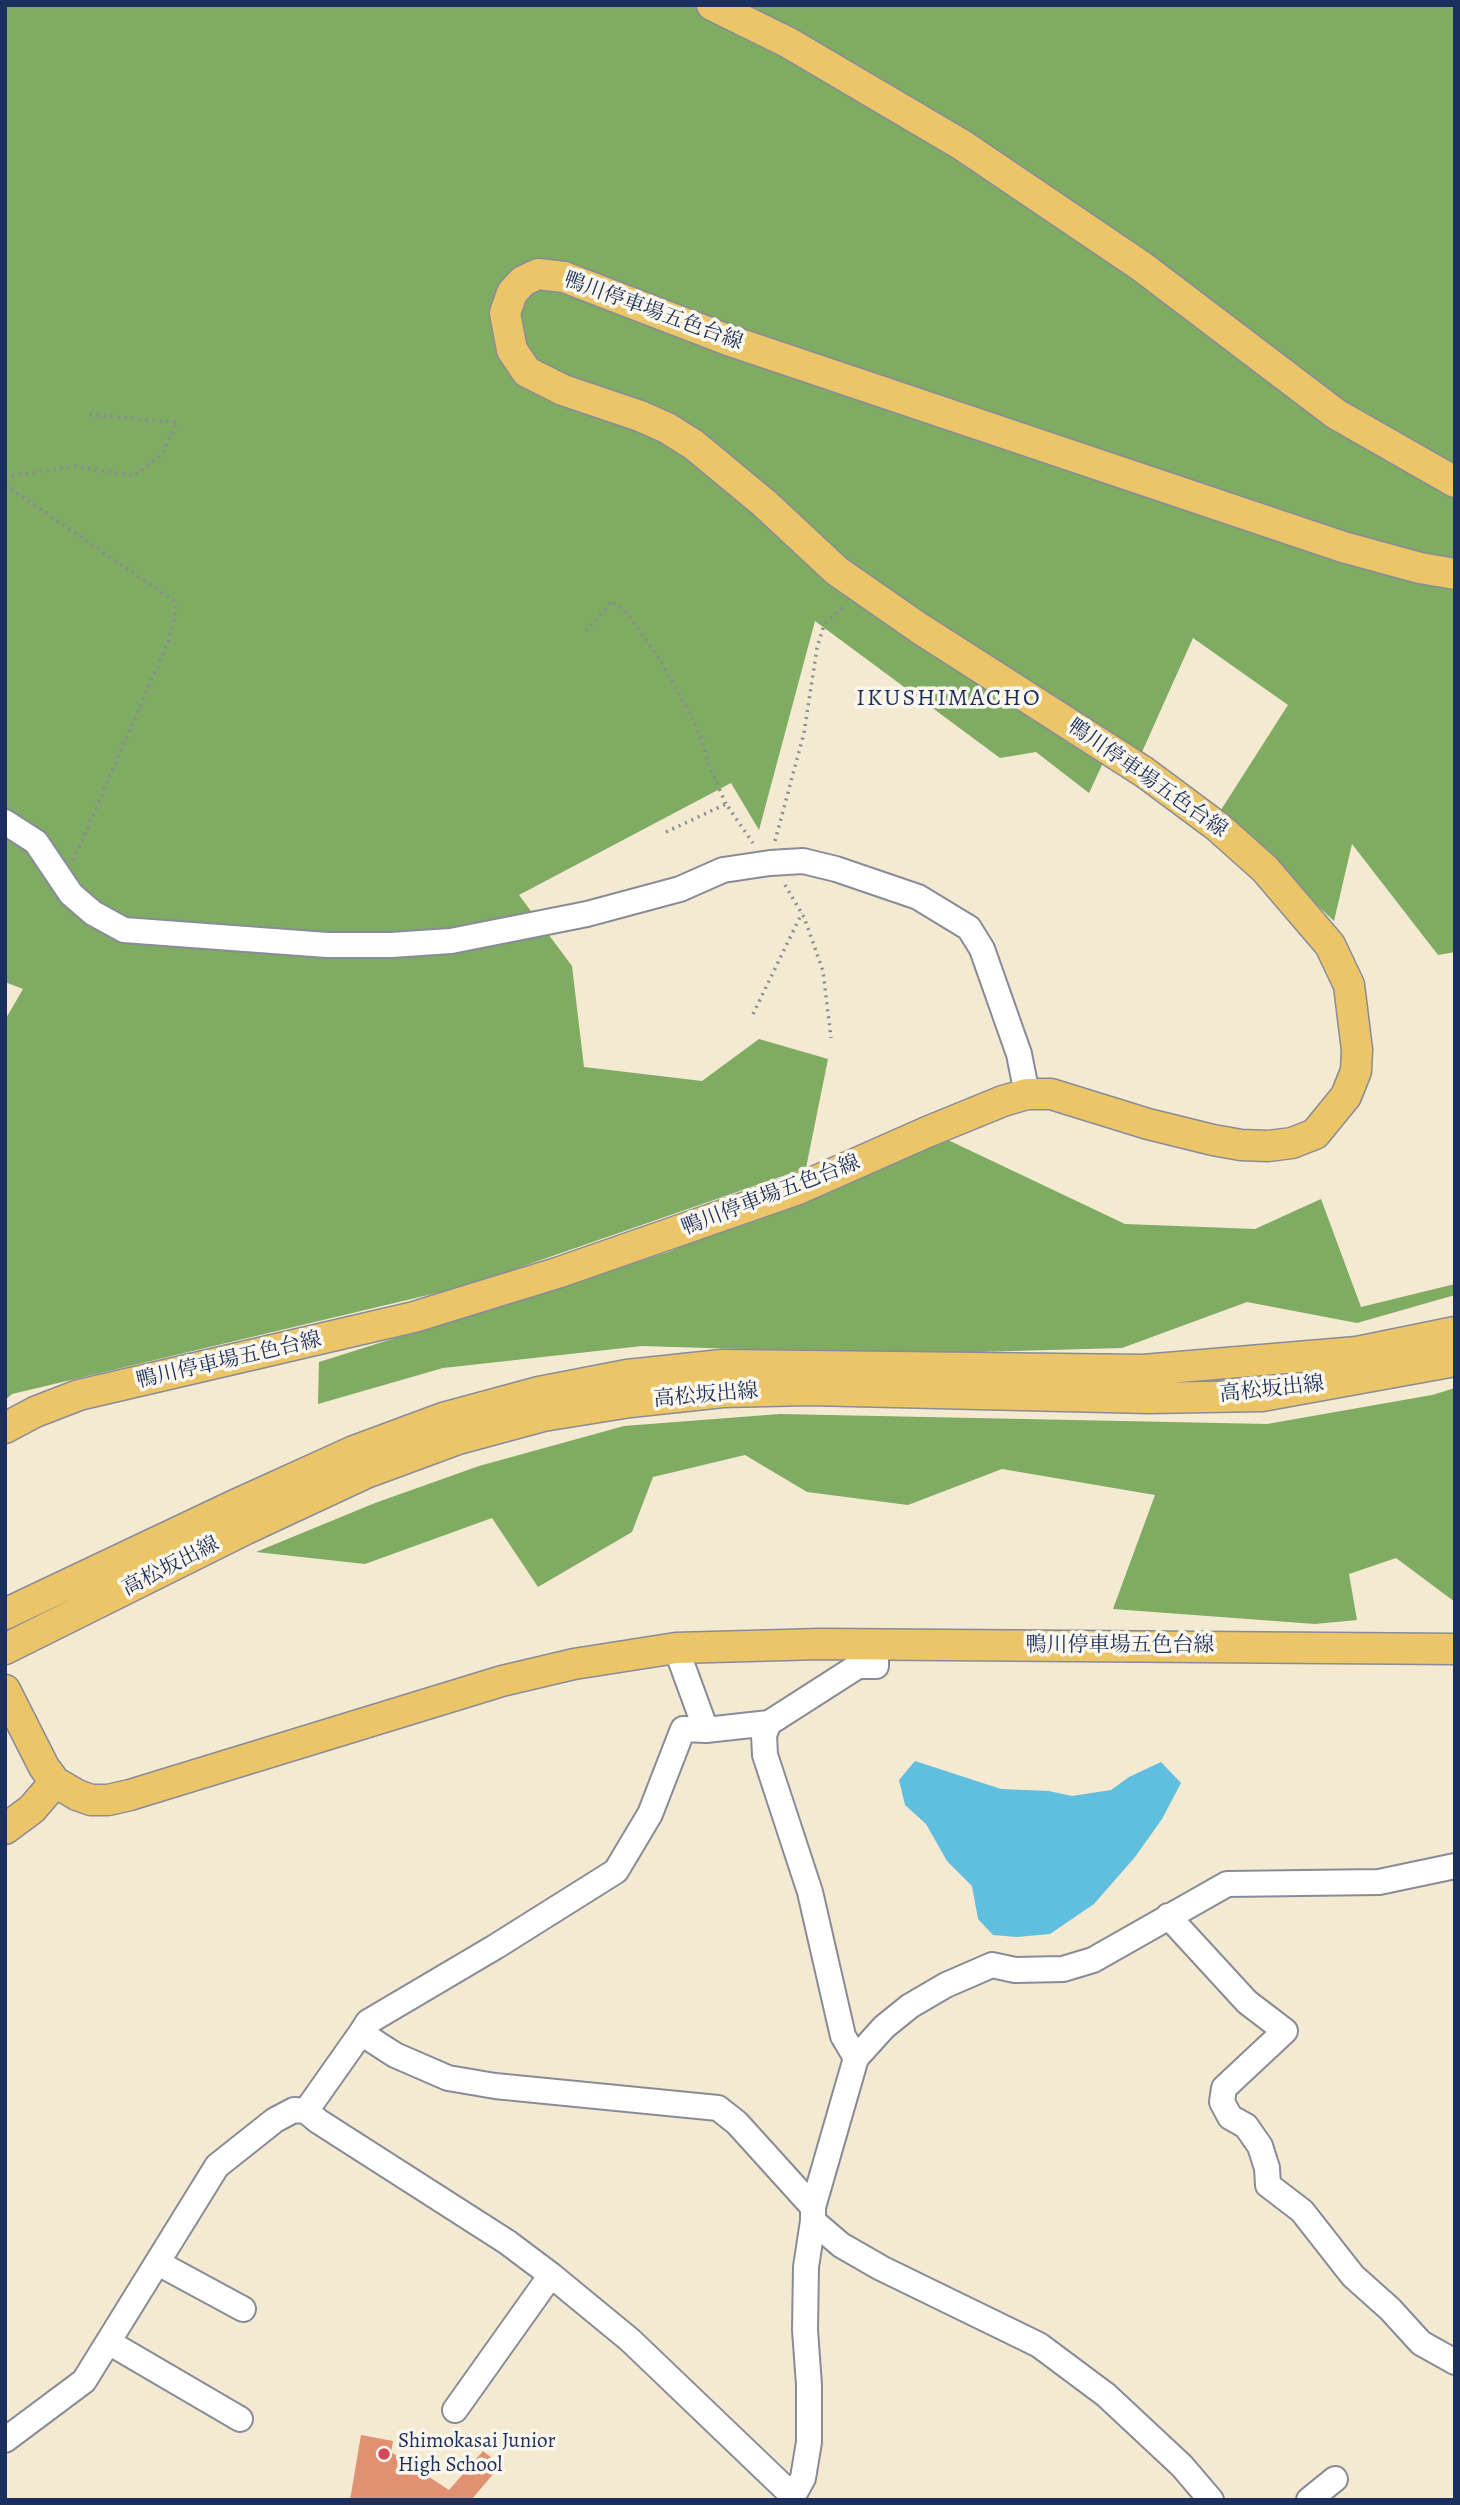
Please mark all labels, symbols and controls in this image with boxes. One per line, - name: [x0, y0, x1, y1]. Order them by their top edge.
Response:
- street label: 鴨川停車場五色台線: [560, 268, 746, 356]
- district label: IKUSHIMACHO: [858, 685, 1040, 713]
- street label: 鴨川停車場五色台線: [1062, 714, 1232, 844]
- street label: 鴨川停車場五色台線: [678, 1150, 864, 1242]
- street label: 鴨川停車場五色台線: [134, 1327, 324, 1395]
- street label: 高松坂出線: [1218, 1372, 1326, 1408]
- street label: 高松坂出線: [653, 1379, 759, 1413]
- street label: 高松坂出線: [119, 1532, 223, 1602]
- street label: 鴨川停車場五色台線: [1026, 1633, 1214, 1659]
- place label: Shimokasai Junior High School: [398, 2429, 556, 2479]
- marker: Shimokasai Junior High School: [376, 2446, 392, 2462]

